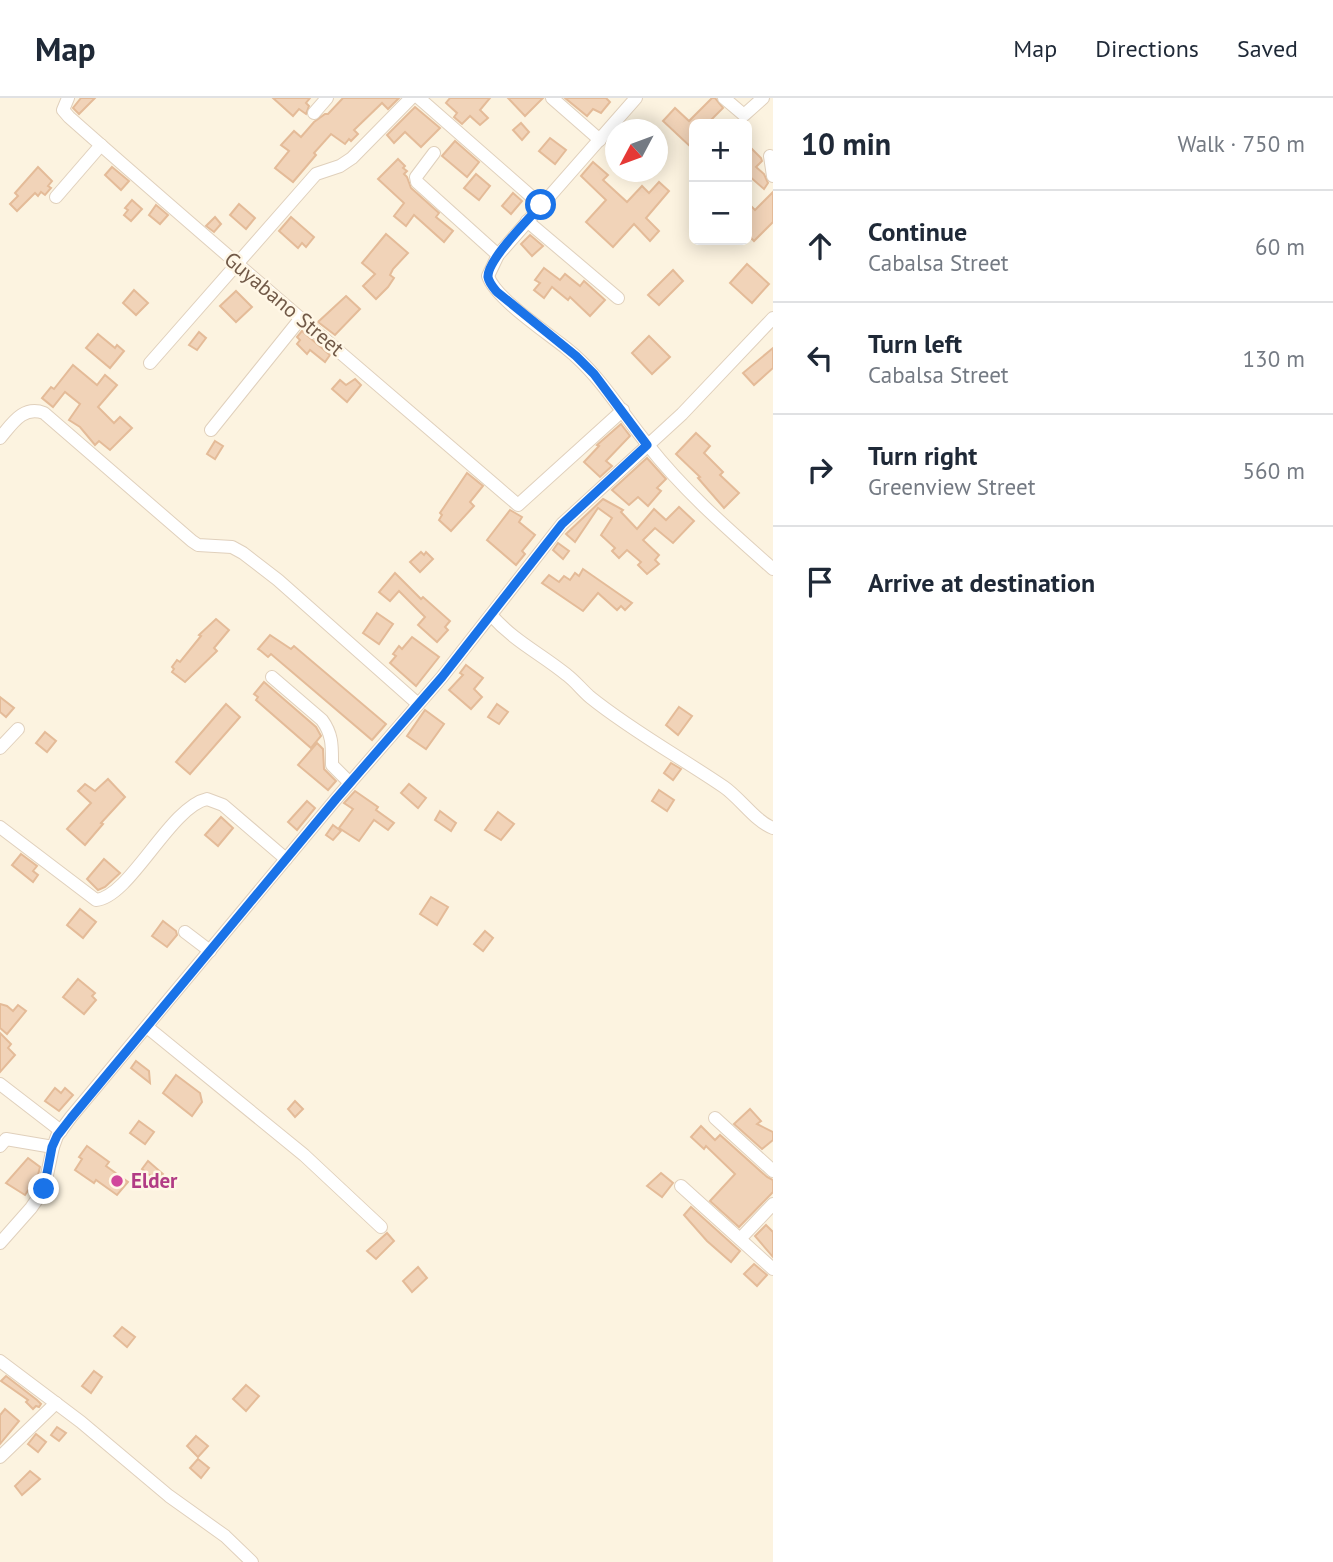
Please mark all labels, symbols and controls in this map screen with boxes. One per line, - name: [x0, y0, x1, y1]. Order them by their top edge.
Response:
- text: Map: [35, 27, 96, 70]
- text: Map: [1013, 33, 1057, 64]
- text: Directions: [1095, 33, 1199, 64]
- text: Saved: [1237, 33, 1298, 64]
- north arrow: [605, 119, 668, 182]
- map controls: [689, 119, 752, 245]
- button: +: [689, 119, 752, 182]
- text: 10 min: [801, 124, 891, 163]
- text: Walk · 750 m: [1178, 129, 1305, 158]
- button: −: [689, 182, 752, 245]
- route start: [525, 189, 556, 220]
- text: Continue: [868, 215, 967, 248]
- icon: ahead: [801, 227, 839, 265]
- text: 60 m: [1255, 232, 1305, 261]
- street label: Guyabano Street: [219, 246, 350, 362]
- text: Cabalsa Street: [868, 248, 1009, 277]
- text: Turn left: [868, 327, 962, 360]
- icon: left: [801, 339, 839, 377]
- text: 130 m: [1243, 344, 1305, 373]
- text: Cabalsa Street: [868, 360, 1009, 389]
- text: Turn right: [868, 439, 977, 472]
- icon: right: [801, 451, 839, 489]
- text: 560 m: [1243, 456, 1305, 485]
- text: Greenview Street: [868, 472, 1036, 501]
- icon: arrive: [801, 563, 839, 601]
- text: Arrive at destination: [868, 566, 1095, 599]
- place label: Elder: [131, 1167, 178, 1194]
- route end: [28, 1173, 59, 1204]
- marker: Elder: [109, 1173, 125, 1189]

